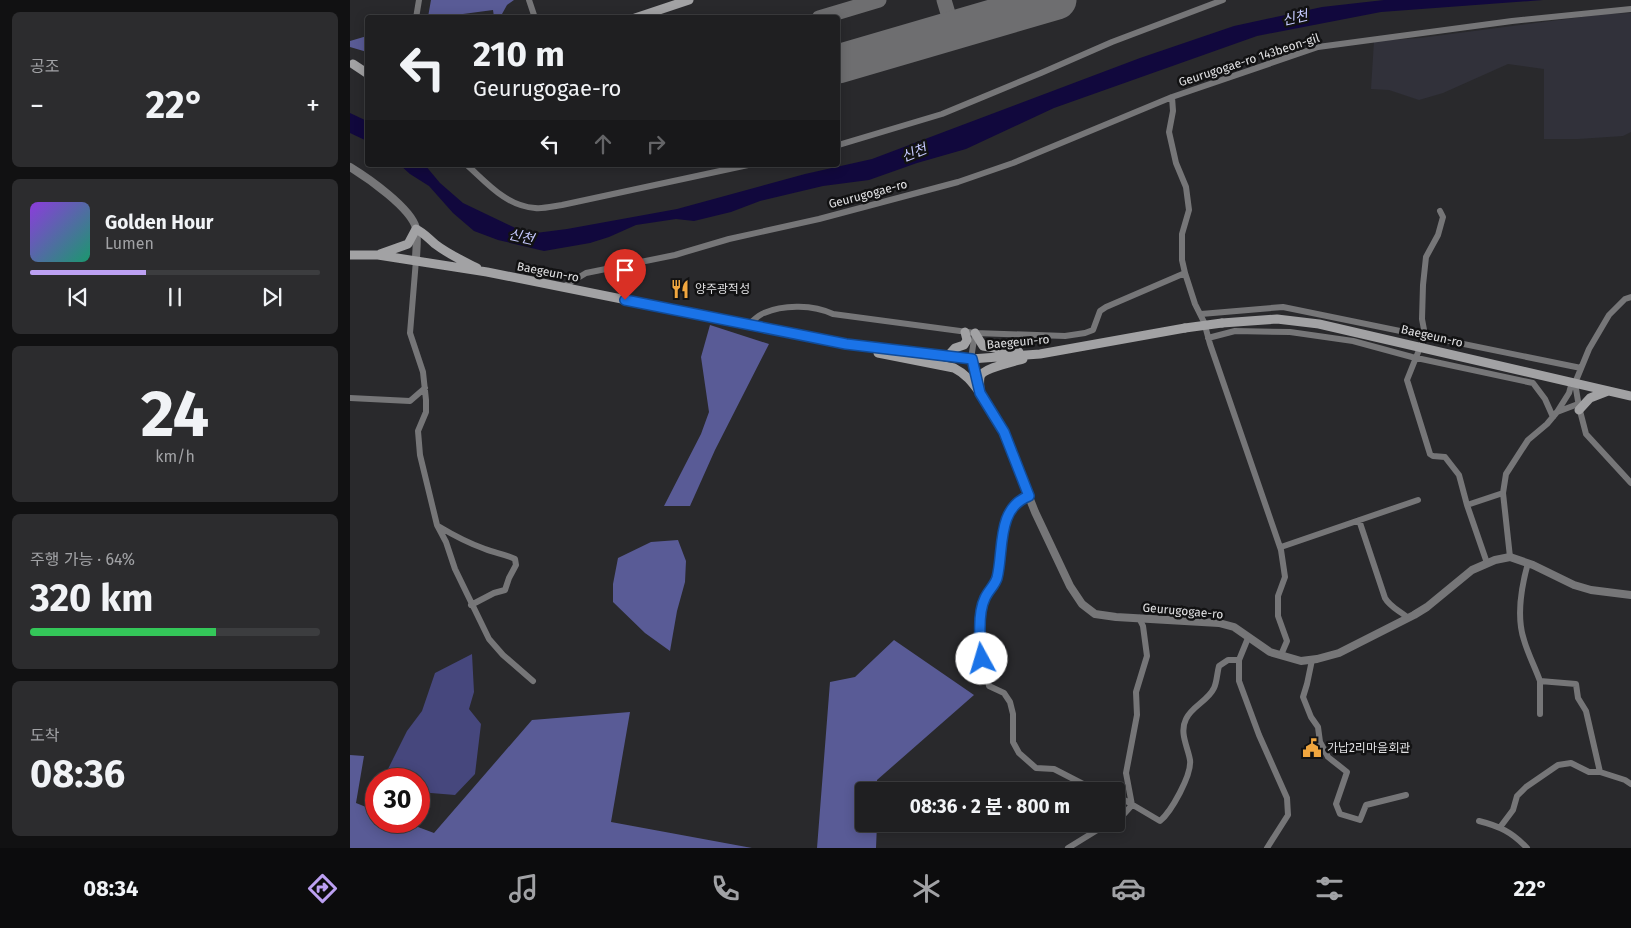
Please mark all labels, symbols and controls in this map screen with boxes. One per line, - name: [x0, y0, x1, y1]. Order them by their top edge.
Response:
- water label: 신천: [1281, 7, 1311, 29]
- street label: Geurugogae-ro 143beon-gil: [1177, 30, 1322, 89]
- text: 210 m: [473, 33, 565, 75]
- icon: left: [390, 35, 455, 100]
- text: 공조: [30, 57, 59, 76]
- text: Geurugogae-ro: [473, 75, 621, 102]
- text: 22°: [145, 82, 205, 128]
- text: −: [30, 89, 44, 122]
- text: +: [306, 89, 320, 122]
- icon: left: [536, 130, 564, 158]
- icon: ahead: [589, 130, 617, 158]
- icon: right: [642, 130, 670, 158]
- water label: 신천: [899, 140, 930, 166]
- street label: Geurugogae-ro: [827, 177, 909, 211]
- text: Golden Hour: [105, 211, 214, 234]
- water label: 신천: [507, 226, 537, 248]
- text: Lumen: [105, 234, 154, 253]
- pin: [604, 249, 646, 300]
- icon: arrive: [611, 256, 639, 284]
- street label: Baegeun-ro: [516, 259, 580, 285]
- restaurant icon: 양주광적성: [669, 278, 691, 300]
- place label: 양주광적성: [695, 282, 750, 296]
- icon: previous: [64, 283, 92, 311]
- icon: pause: [161, 283, 189, 311]
- icon: next: [258, 283, 286, 311]
- street label: Baegeun-ro: [1400, 322, 1464, 350]
- street label: Baegeun-ro: [986, 332, 1050, 352]
- text: 24: [141, 375, 209, 453]
- text: km/h: [155, 447, 195, 466]
- text: 주행 가능 · 64%: [30, 550, 135, 569]
- text: 320 km: [30, 575, 153, 621]
- street label: Geurugogae-ro: [1142, 600, 1224, 622]
- position arrow: [955, 632, 1007, 684]
- text: 도착: [30, 726, 59, 745]
- public building icon: 가납2리마을회관: [1301, 737, 1323, 759]
- place label: 가납2리마을회관: [1327, 741, 1410, 755]
- text: 08:36: [30, 751, 125, 797]
- speed limit sign: 30: [365, 768, 430, 833]
- text: 08:36 · 2 분 · 800 m: [910, 795, 1070, 818]
- icon: directions: [305, 871, 340, 906]
- icon: music: [506, 871, 541, 906]
- icon: phone: [708, 871, 743, 906]
- icon: climate: [909, 871, 944, 906]
- icon: car: [1111, 871, 1146, 906]
- icon: filters: [1312, 871, 1347, 906]
- text: 08:34: [83, 875, 138, 902]
- text: 22°: [1514, 875, 1548, 902]

